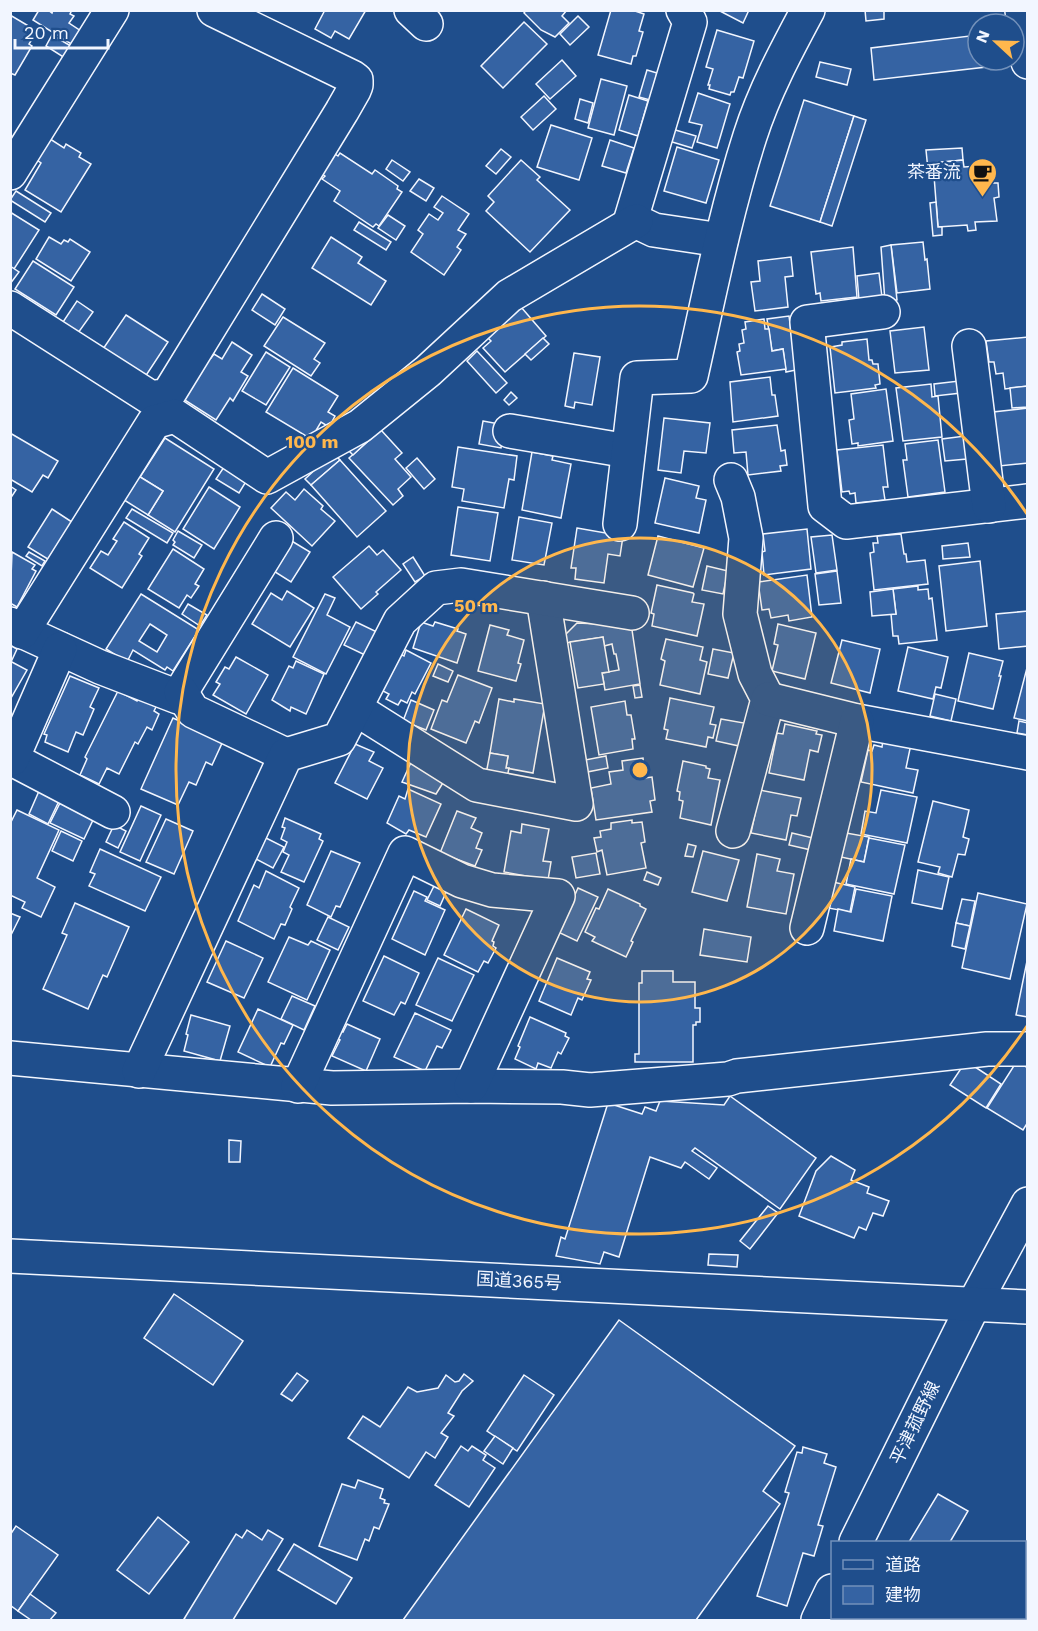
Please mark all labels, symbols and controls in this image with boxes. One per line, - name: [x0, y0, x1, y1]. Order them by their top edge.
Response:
- scale bar: [15, 12, 108, 50]
- north arrow: [966, 12, 1026, 72]
- text: 20 m: [24, 22, 69, 43]
- text: N: [972, 28, 994, 46]
- cafe icon: 茶番流: [966, 156, 998, 198]
- place label: 茶番流: [907, 161, 961, 182]
- text: 100 m: [285, 431, 339, 452]
- text: 50 m: [454, 595, 498, 616]
- centre of rings: [630, 760, 650, 780]
- street label: 国道365号: [476, 1268, 562, 1293]
- street label: 平津菰野線: [885, 1378, 944, 1468]
- legend: [831, 1541, 1026, 1619]
- text: 道路: [885, 1554, 921, 1575]
- text: 建物: [885, 1584, 921, 1605]

